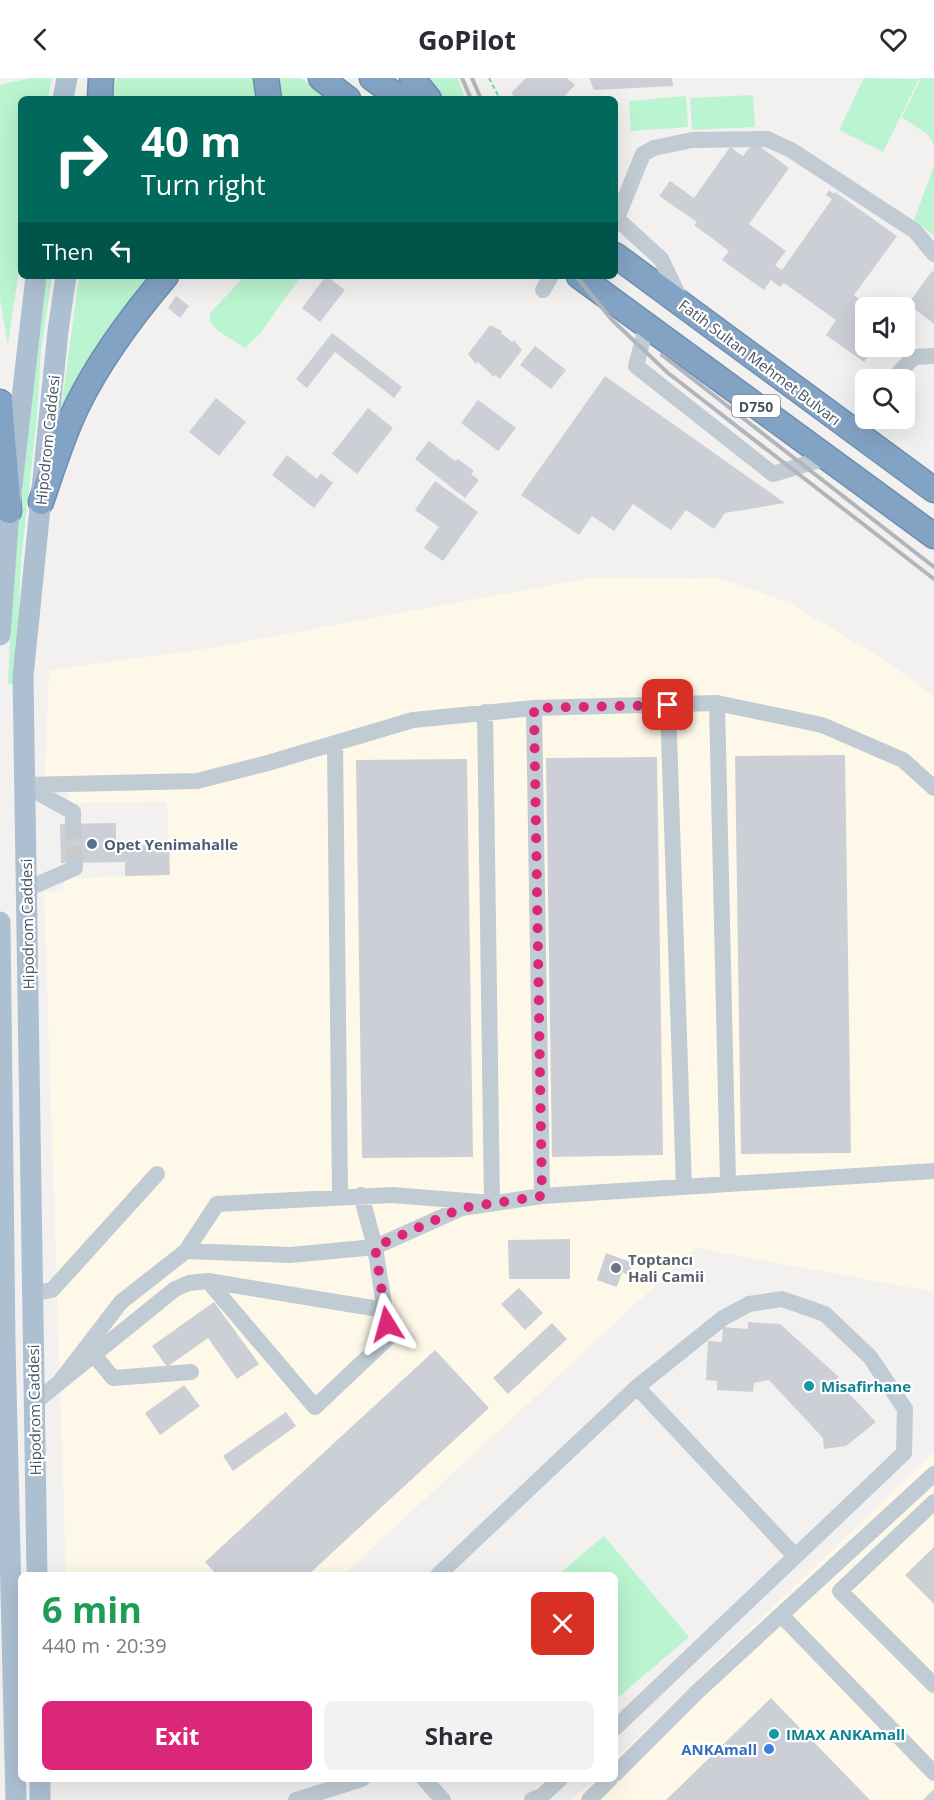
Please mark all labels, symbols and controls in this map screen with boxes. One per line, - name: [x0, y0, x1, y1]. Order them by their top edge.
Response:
- text: GoPilot: [418, 21, 516, 58]
- icon: back: [24, 23, 57, 56]
- icon: heart: [877, 23, 910, 56]
- text: 40 m: [141, 112, 241, 169]
- icon: right: [42, 120, 120, 198]
- text: Turn right: [141, 166, 266, 203]
- icon: left: [105, 234, 138, 267]
- text: Then: [42, 236, 93, 266]
- street label: Fatih Sultan Mehmet Bulvarı: [675, 295, 845, 429]
- map controls: [855, 297, 915, 429]
- button: sound: [855, 297, 915, 357]
- button: search: [855, 369, 915, 429]
- street label: Hipodrom Caddesi: [30, 374, 64, 506]
- road number: D750: [732, 395, 780, 417]
- pin: [642, 679, 693, 730]
- icon: arrive: [651, 688, 684, 721]
- place label: Opet Yenimahalle: [104, 834, 238, 854]
- marker: Opet Yenimahalle: [85, 837, 99, 851]
- street label: Hipodrom Caddesi: [16, 858, 38, 990]
- place label: Toptancı Hali Camii: [628, 1249, 704, 1286]
- marker: Toptancı Hali Camii: [609, 1261, 623, 1275]
- position arrow: [355, 1292, 419, 1356]
- street label: Hipodrom Caddesi: [23, 1344, 45, 1476]
- place label: Misafirhane: [821, 1376, 911, 1396]
- marker: Misafirhane: [802, 1379, 816, 1393]
- text: 6 min: [42, 1585, 142, 1634]
- button: close: [531, 1592, 594, 1655]
- text: 440 m · 20:39: [42, 1632, 167, 1659]
- button: Exit: [42, 1701, 312, 1770]
- button: Share: [324, 1701, 594, 1770]
- place label: IMAX ANKAmall: [786, 1724, 905, 1744]
- marker: IMAX ANKAmall: [767, 1727, 781, 1741]
- place label: ANKAmall: [681, 1739, 757, 1759]
- marker: ANKAmall: [762, 1742, 776, 1756]

